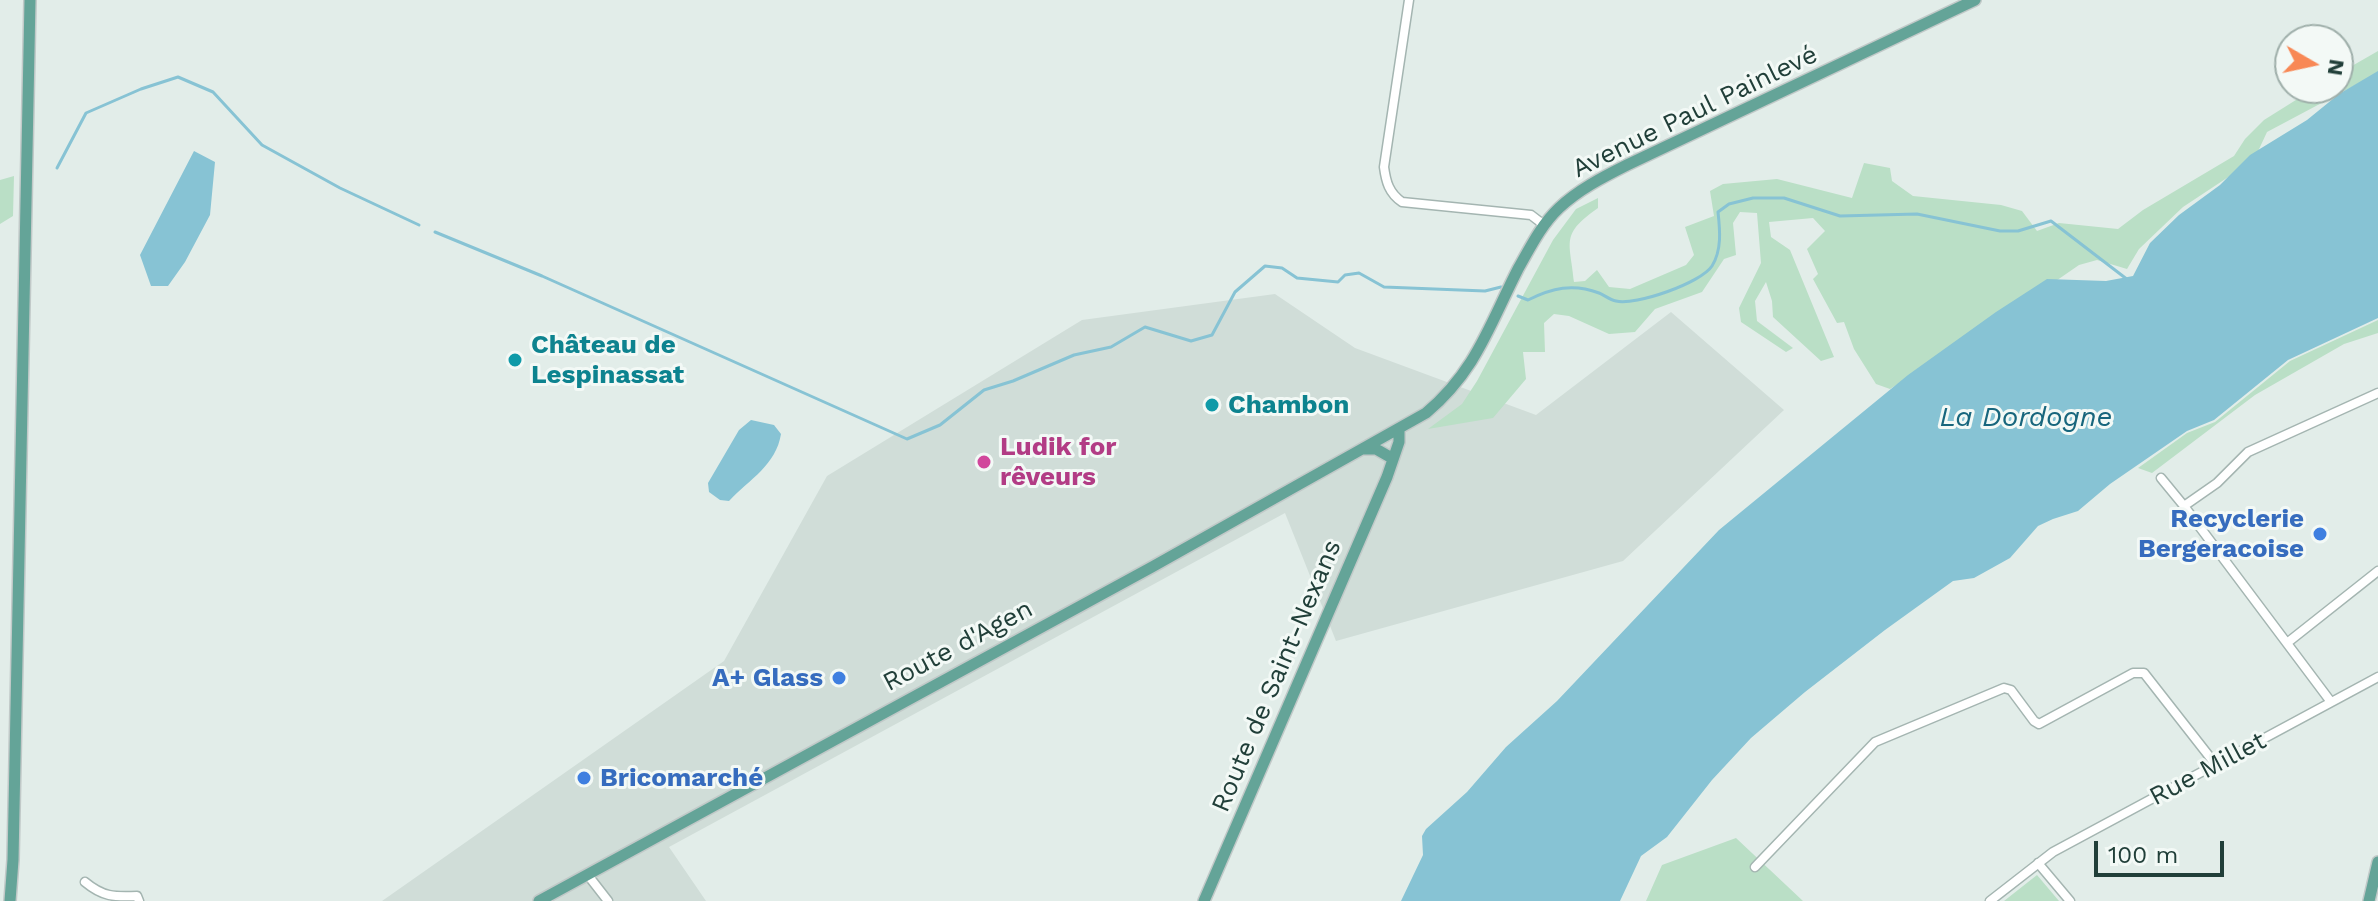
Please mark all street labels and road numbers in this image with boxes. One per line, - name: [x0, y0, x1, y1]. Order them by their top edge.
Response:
- street label: Avenue Paul Painlevé: [1567, 39, 1823, 185]
- street label: Route de Saint-Nexans: [1205, 535, 1349, 817]
- street label: Route d'Agen: [878, 593, 1038, 699]
- street label: Rue Millet: [2144, 725, 2272, 813]

